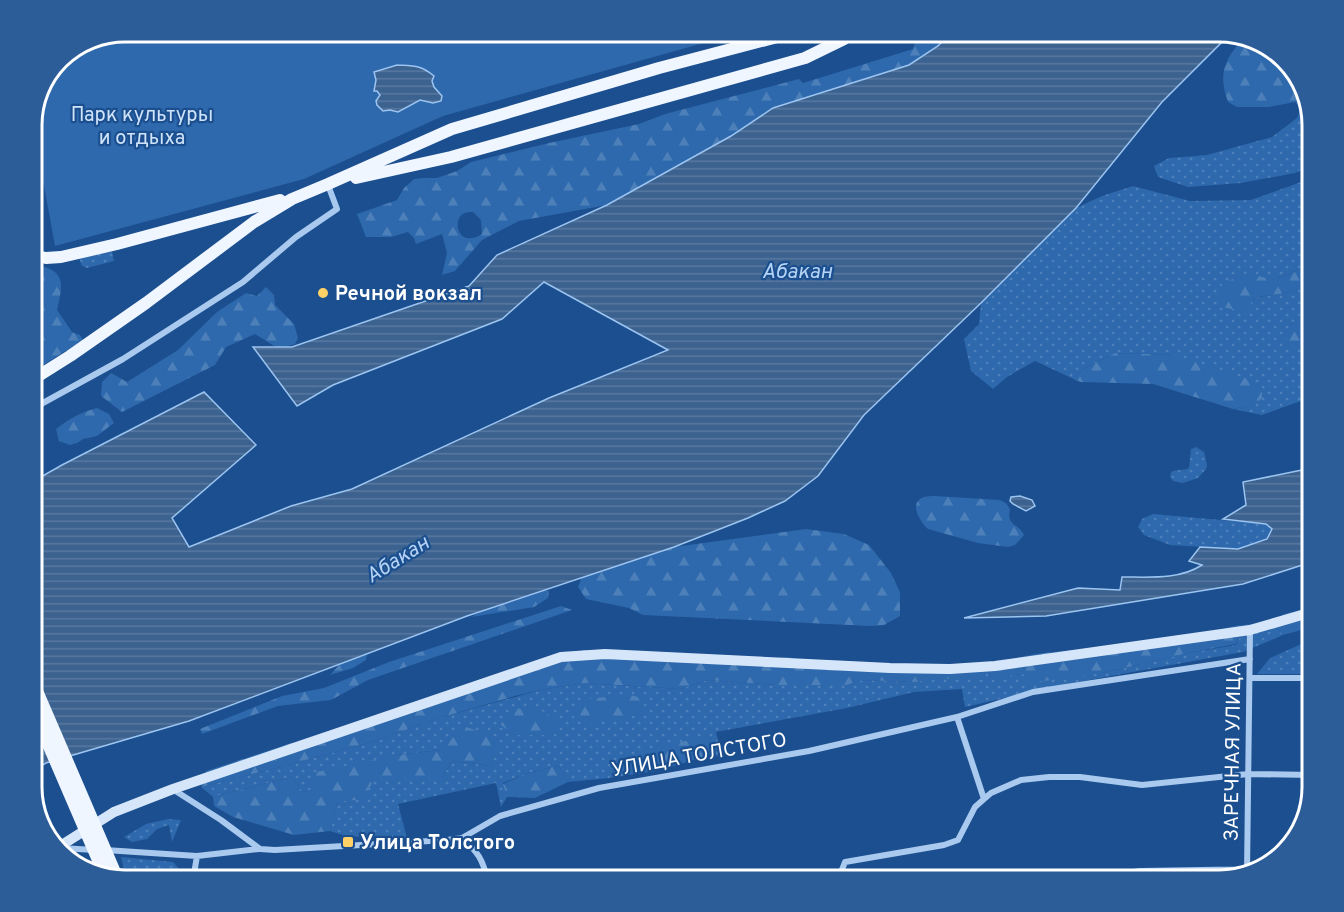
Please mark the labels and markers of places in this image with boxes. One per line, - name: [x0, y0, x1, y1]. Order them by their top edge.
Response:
- place label: Речной вокзал: [335, 282, 482, 308]
- marker: Речной вокзал: [316, 286, 330, 300]
- place label: Улица Толстого: [360, 831, 515, 857]
- marker: Улица Толстого: [341, 835, 355, 849]

